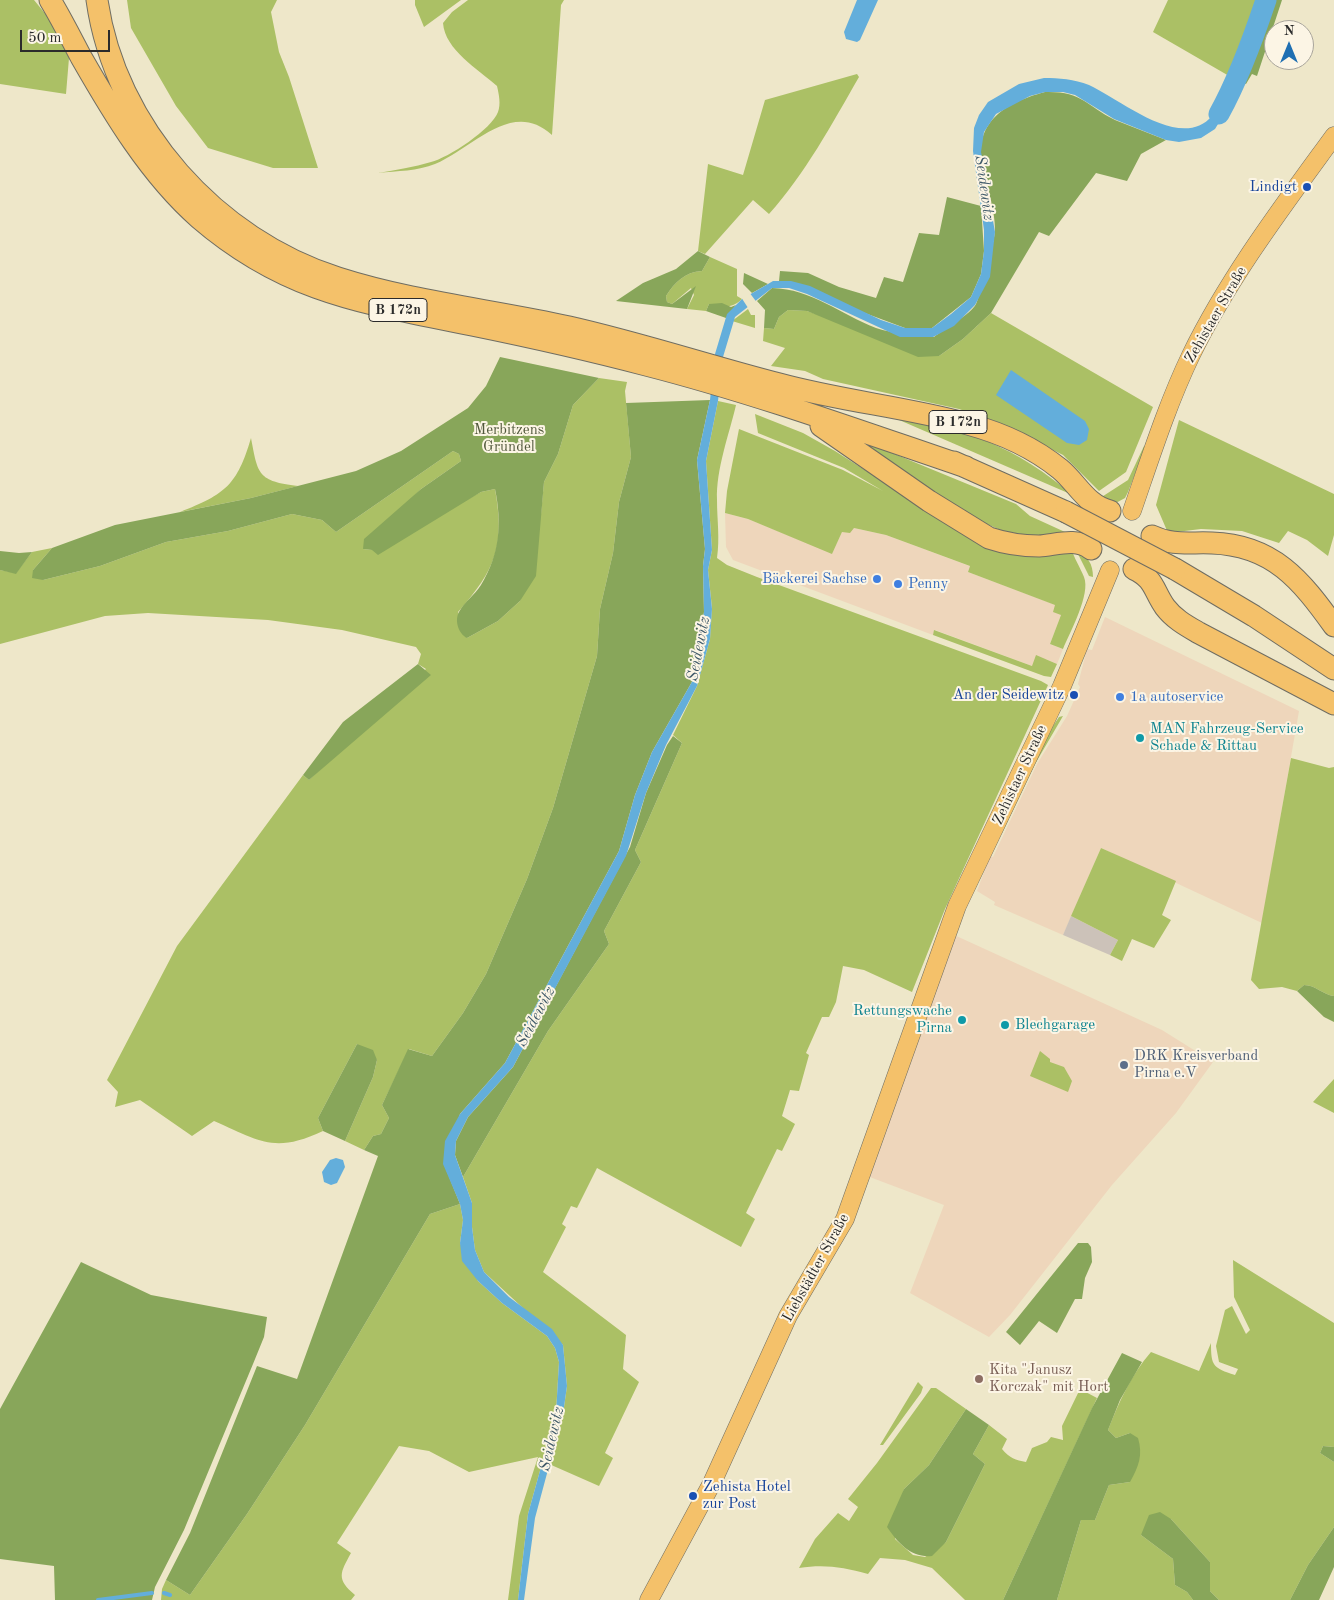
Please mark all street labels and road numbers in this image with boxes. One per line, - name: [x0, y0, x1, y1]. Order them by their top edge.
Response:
- street label: Zehistaer Straße: [1181, 264, 1251, 366]
- road number: B 172n: [369, 298, 427, 322]
- road number: B 172n: [929, 411, 987, 434]
- street label: Zehistaer Straße: [989, 722, 1051, 828]
- street label: Liebstädter Straße: [779, 1211, 853, 1325]

